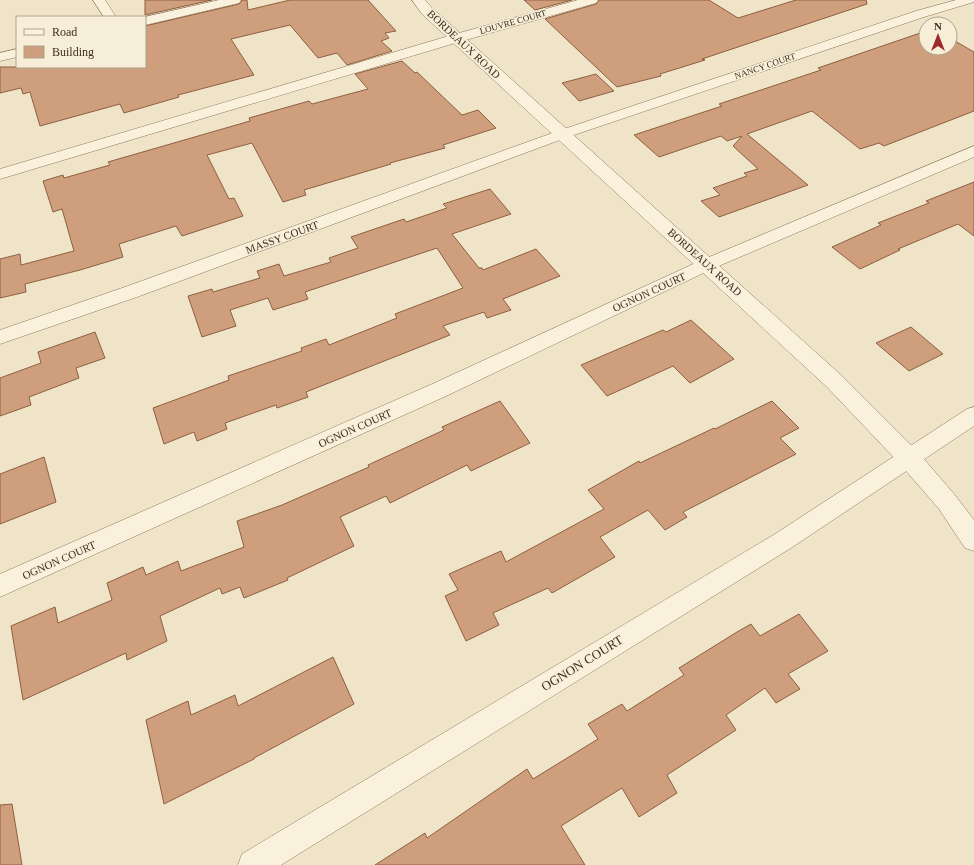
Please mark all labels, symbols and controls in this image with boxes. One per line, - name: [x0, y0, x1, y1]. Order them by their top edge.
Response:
- street label: BORDEAUX ROAD: [425, 7, 503, 81]
- street label: LOUVRE COURT: [479, 8, 548, 36]
- legend: [16, 16, 146, 68]
- north arrow: [918, 16, 958, 56]
- text: N: [934, 20, 942, 32]
- text: Road: [52, 25, 77, 39]
- text: Building: [52, 45, 94, 59]
- street label: NANCY COURT: [733, 51, 797, 81]
- street label: MASSY COURT: [244, 218, 320, 256]
- street label: BORDEAUX ROAD: [666, 226, 744, 298]
- street label: OGNON COURT: [611, 270, 688, 314]
- street label: OGNON COURT: [316, 406, 394, 450]
- street label: OGNON COURT: [20, 538, 98, 582]
- street label: OGNON COURT: [538, 632, 626, 694]

